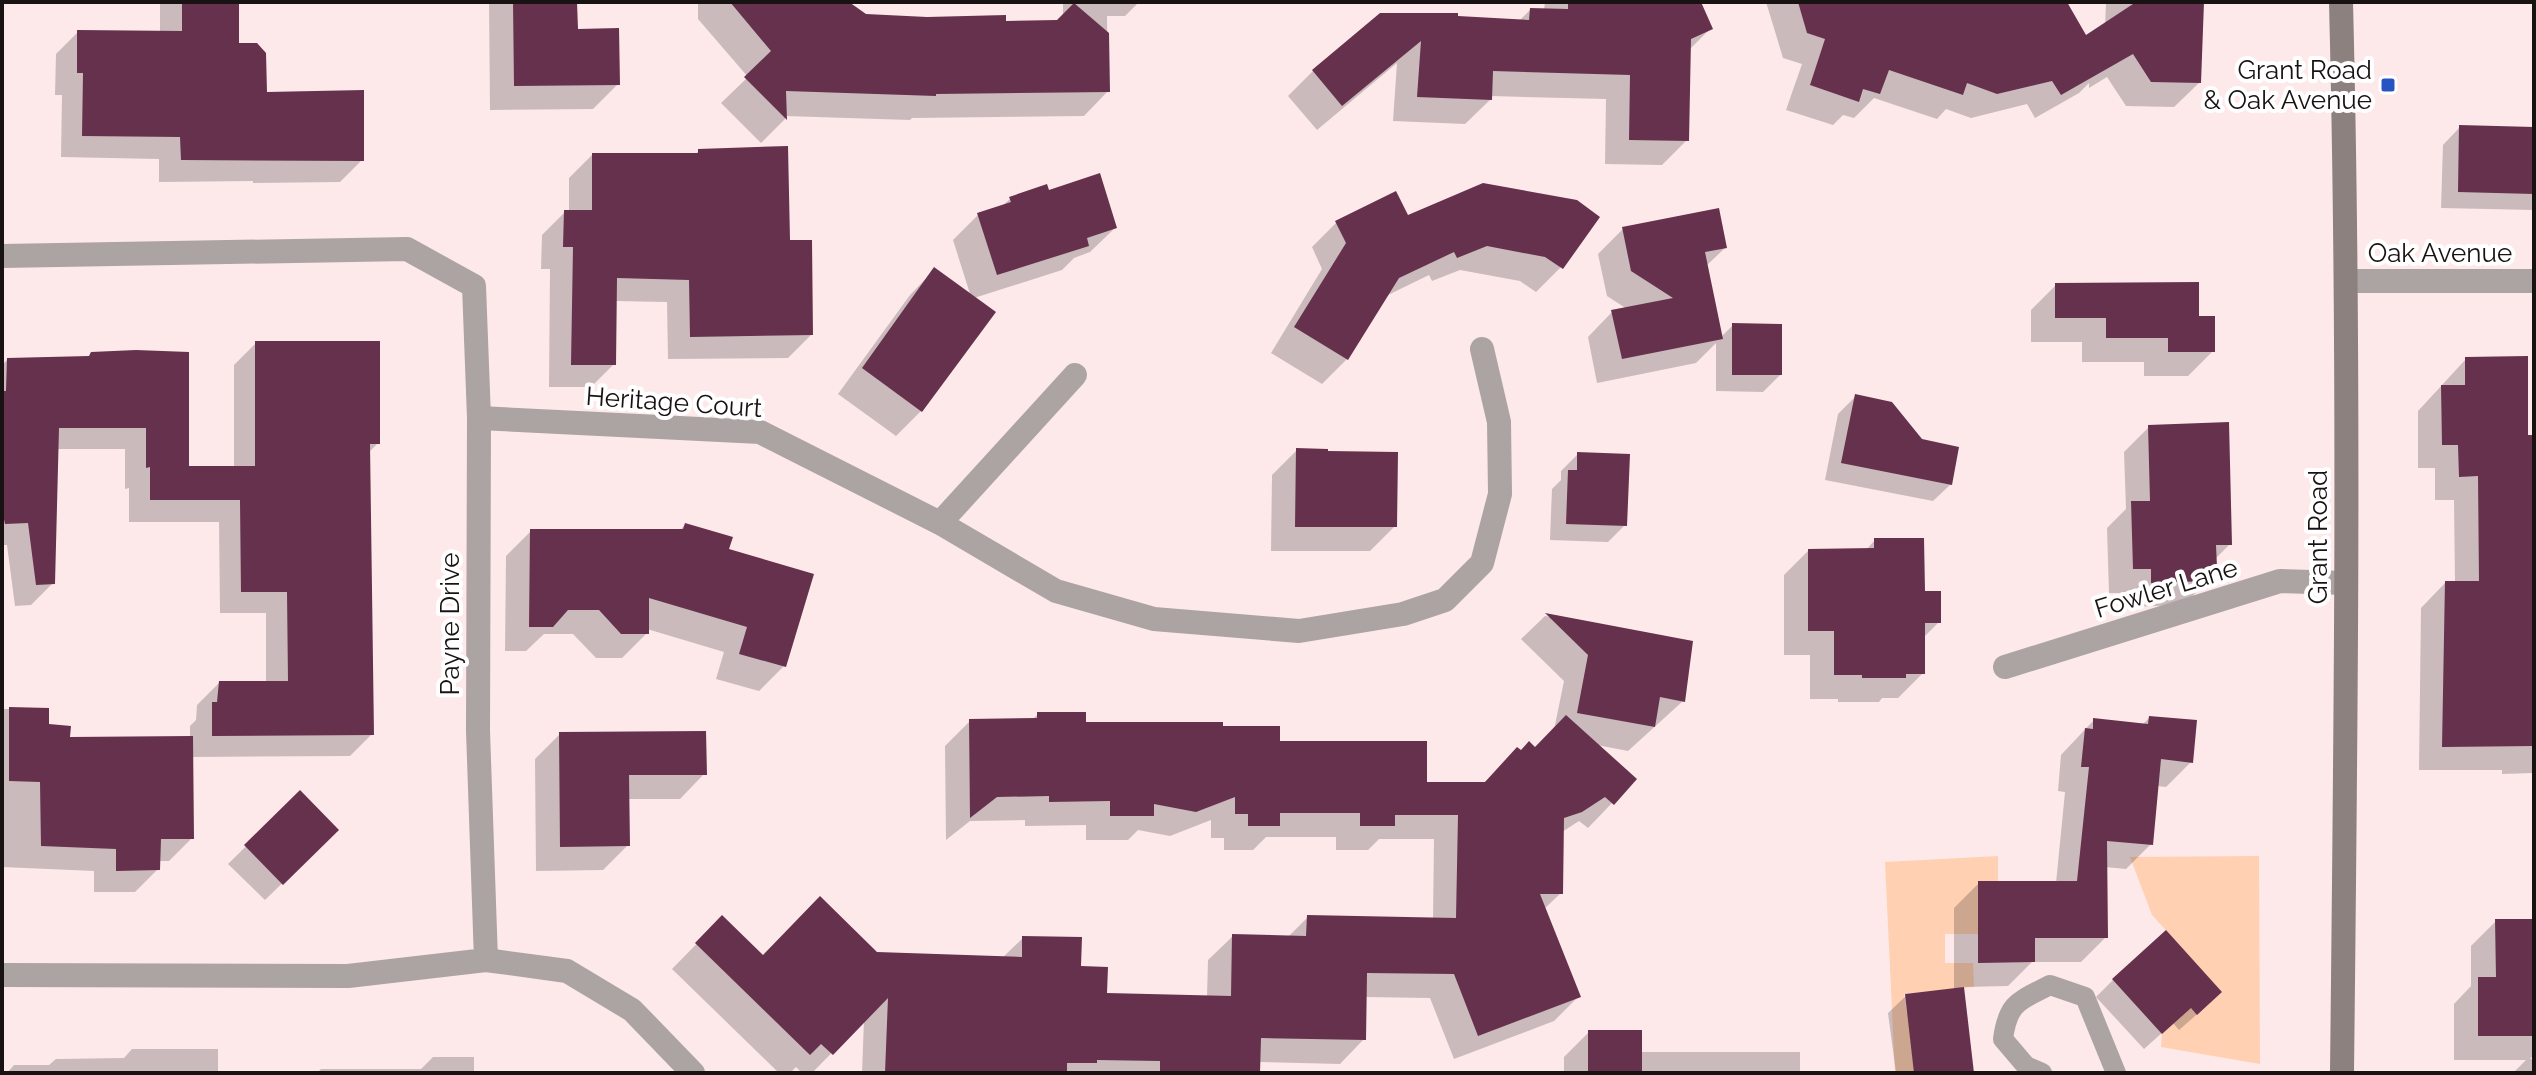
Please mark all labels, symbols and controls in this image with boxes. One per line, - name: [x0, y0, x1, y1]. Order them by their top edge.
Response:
- place label: Grant Road & Oak Avenue: [2204, 55, 2372, 115]
- marker: Grant Road & Oak Avenue: [2379, 76, 2397, 94]
- street label: Oak Avenue: [2368, 238, 2512, 268]
- street label: Heritage Court: [585, 381, 763, 423]
- street label: Grant Road: [2303, 470, 2333, 604]
- street label: Fowler Lane: [2091, 552, 2241, 624]
- street label: Payne Drive: [435, 553, 465, 695]

